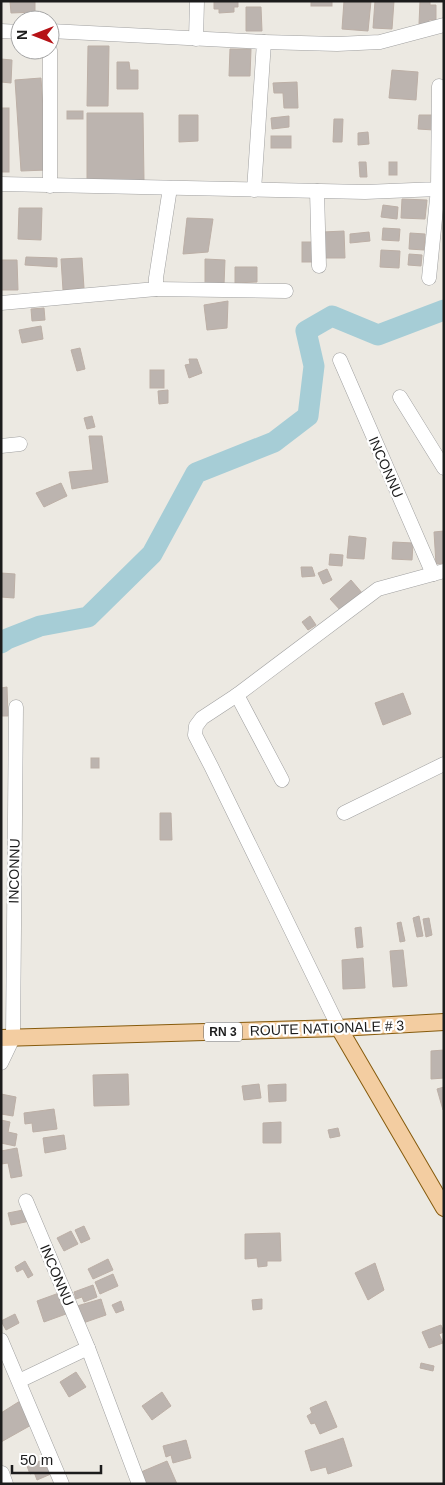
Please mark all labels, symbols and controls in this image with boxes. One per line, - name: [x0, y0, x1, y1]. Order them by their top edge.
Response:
- north arrow: [10, 10, 60, 60]
- text: N: [14, 30, 30, 40]
- street label: INCONNU: [365, 434, 407, 500]
- street label: INCONNU: [5, 838, 23, 904]
- street label: ROUTE NATIONALE # 3: [249, 1017, 405, 1039]
- road number: RN 3: [204, 1022, 242, 1042]
- street label: INCONNU: [37, 1242, 77, 1308]
- scale bar: [12, 1442, 101, 1474]
- text: 50 m: [20, 1451, 53, 1468]

